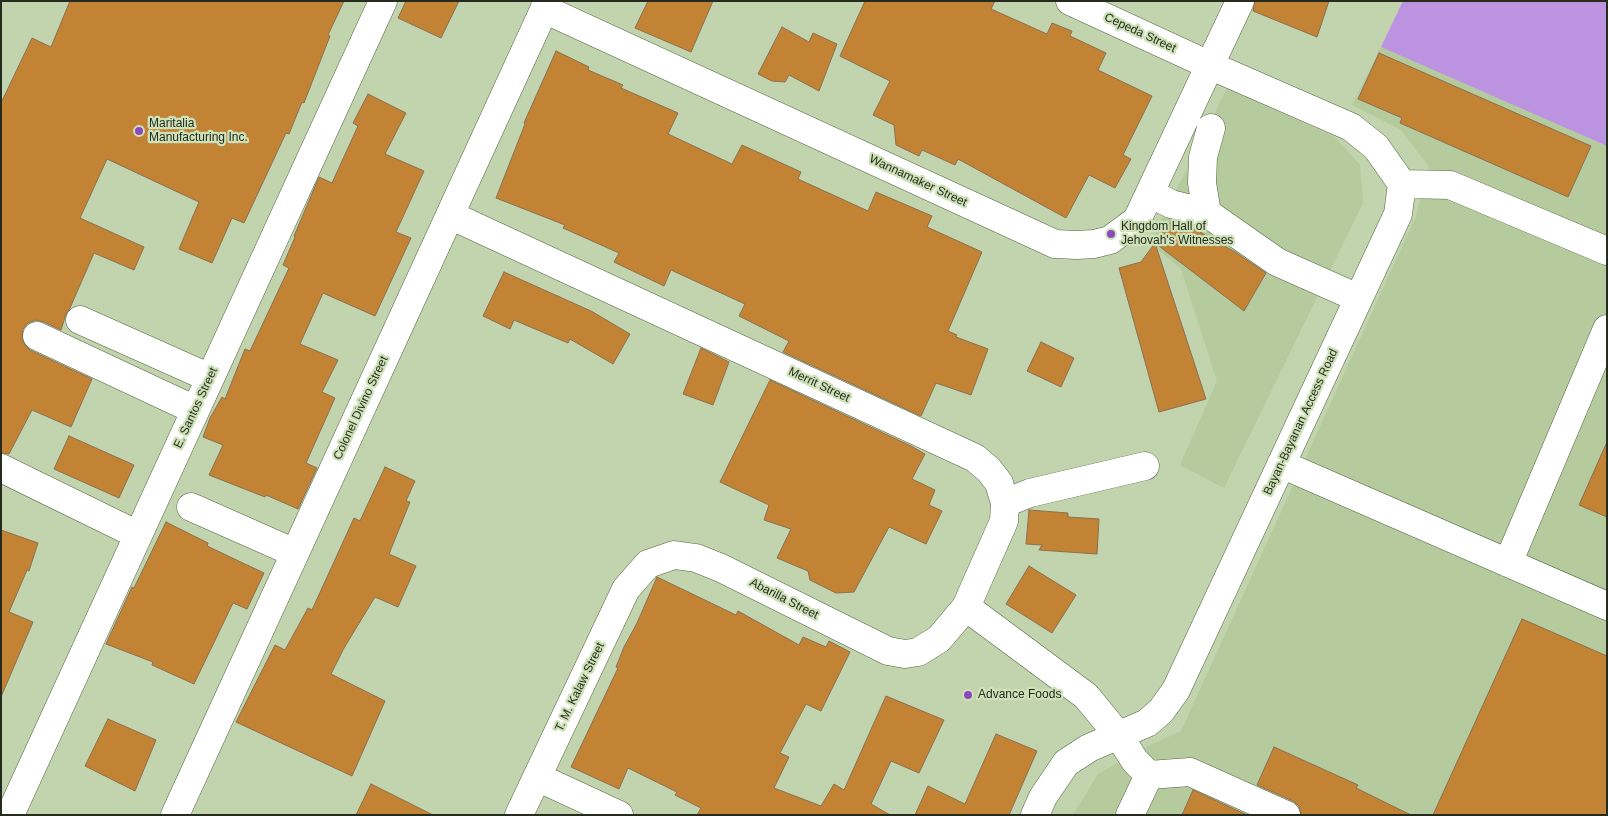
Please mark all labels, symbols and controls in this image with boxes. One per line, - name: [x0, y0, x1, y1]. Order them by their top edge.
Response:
- street label: Cepeda Street: [1102, 10, 1178, 56]
- place label: Maritalia Manufacturing Inc.: [149, 117, 248, 145]
- marker: Maritalia Manufacturing Inc.: [133, 125, 145, 137]
- street label: Wannamaker Street: [867, 152, 969, 210]
- place label: Kingdom Hall of Jehovah's Witnesses: [1121, 220, 1233, 248]
- marker: Kingdom Hall of Jehovah's Witnesses: [1105, 228, 1117, 240]
- street label: Bayan-Bayanan Access Road: [1261, 347, 1341, 497]
- street label: Colonel Divino Street: [331, 354, 391, 462]
- street label: E. Santos Street: [171, 365, 221, 451]
- street label: Merrit Street: [786, 365, 852, 405]
- street label: Abarilla Street: [747, 575, 821, 623]
- street label: T. M. Kalaw Street: [552, 640, 608, 734]
- place label: Advance Foods: [978, 688, 1061, 702]
- marker: Advance Foods: [962, 689, 974, 701]

